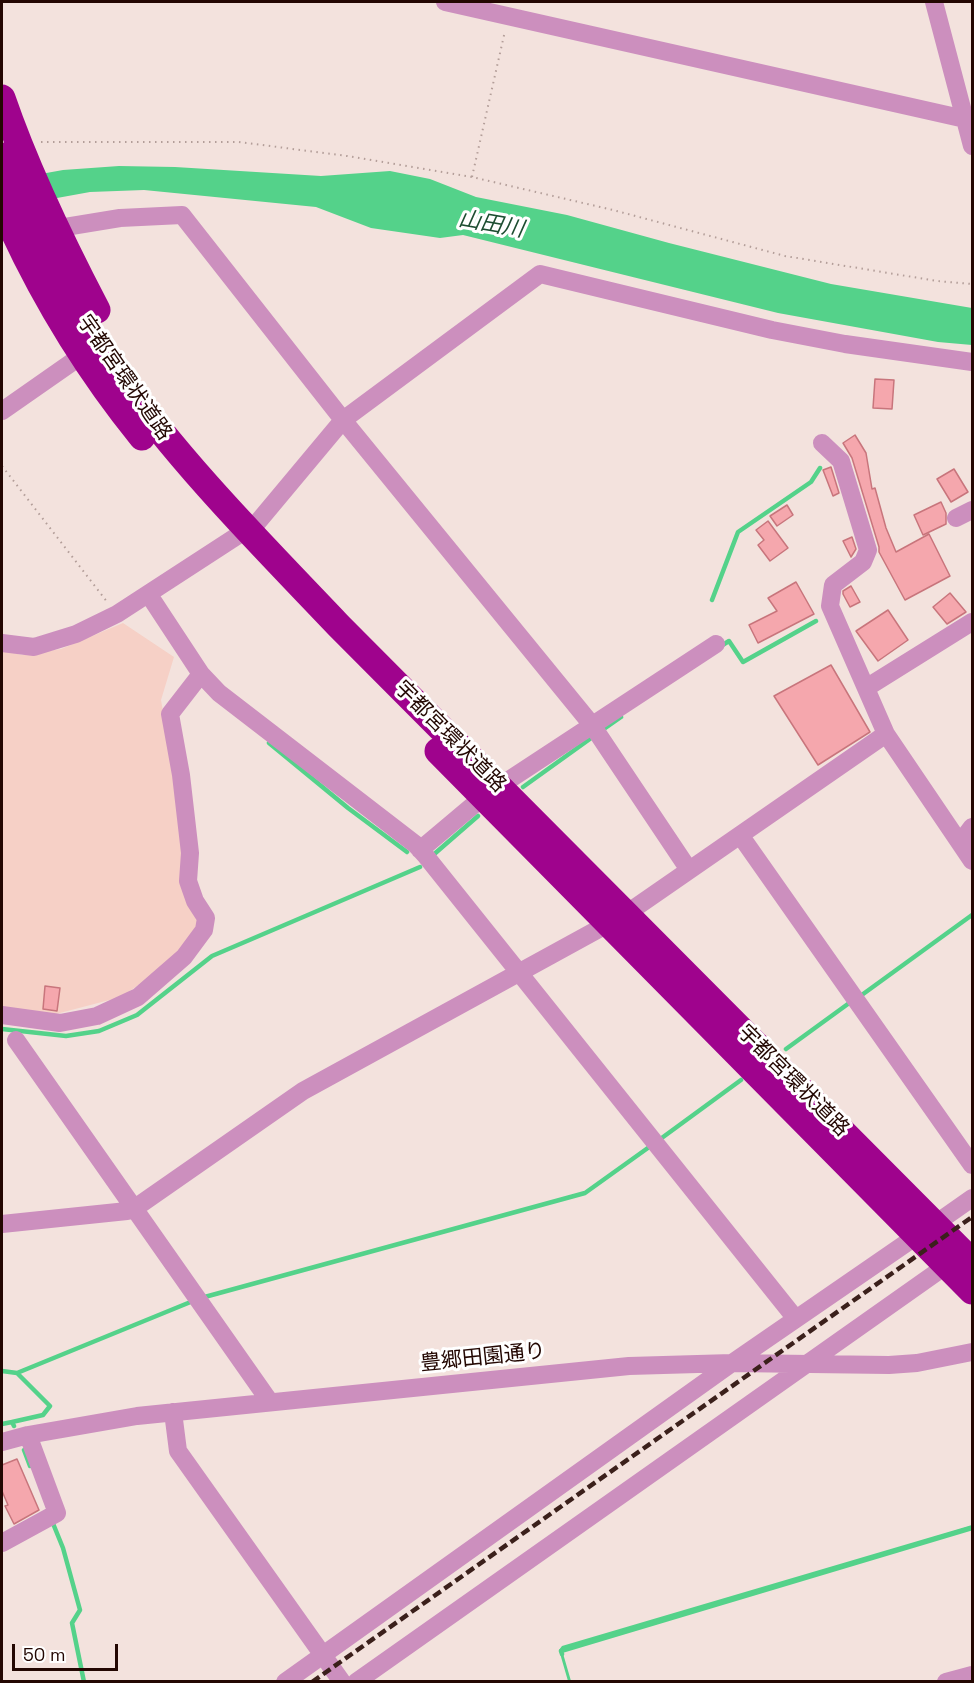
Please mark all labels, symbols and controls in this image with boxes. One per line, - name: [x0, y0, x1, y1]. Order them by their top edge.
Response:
- water label: 山田川: [456, 206, 526, 244]
- street label: 宇都宮環状道路: [72, 311, 176, 445]
- street label: 宇都宮環状道路: [389, 676, 511, 798]
- street label: 宇都宮環状道路: [732, 1020, 854, 1142]
- street label: 豊郷田園通り: [419, 1339, 547, 1377]
- scale bar: [15, 1632, 122, 1670]
- text: 50 m: [23, 1643, 65, 1666]

